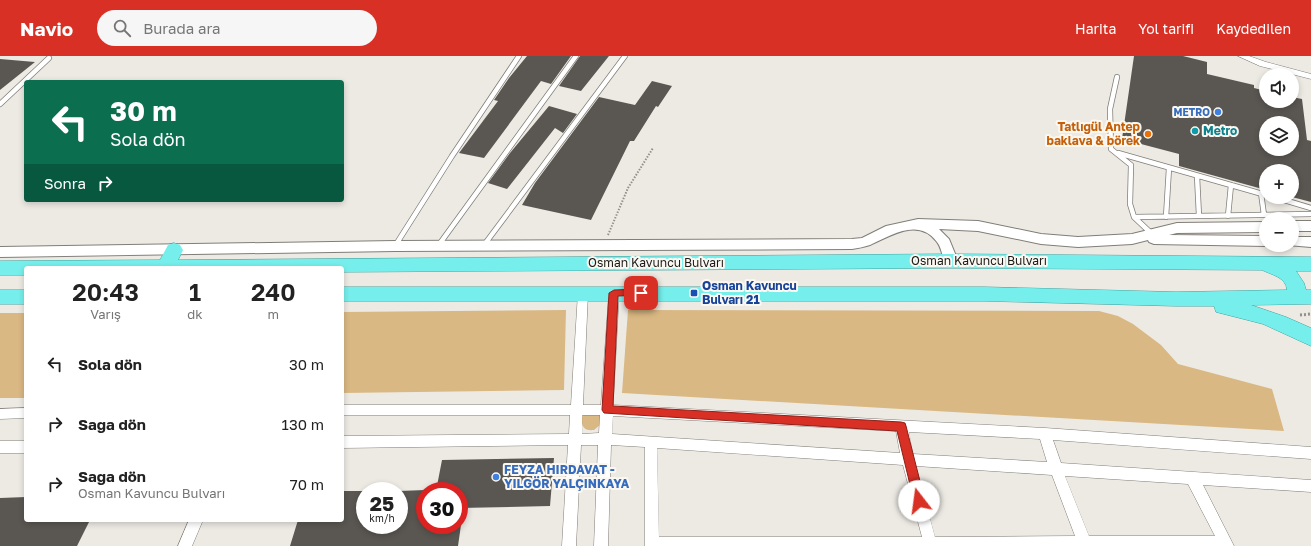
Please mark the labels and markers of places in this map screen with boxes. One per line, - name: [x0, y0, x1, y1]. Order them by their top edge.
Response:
- place label: METRO: [1174, 106, 1210, 118]
- marker: METRO: [1213, 107, 1223, 117]
- place label: Tatlıgül Antep baklava & börek: [1047, 119, 1141, 148]
- place label: Metro: [1203, 123, 1237, 138]
- marker: Metro: [1190, 126, 1200, 136]
- marker: Tatlıgül Antep baklava & börek: [1143, 129, 1153, 139]
- pin: [624, 276, 658, 310]
- place label: Osman Kavuncu Bulvarı 21: [702, 278, 797, 307]
- marker: Osman Kavuncu Bulvarı 21: [689, 288, 699, 298]
- place label: FEYZA HIRDAVAT - YILGÖR YALÇINKAYA: [504, 462, 630, 491]
- marker: FEYZA HIRDAVAT - YILGÖR YALÇINKAYA: [491, 472, 501, 482]

